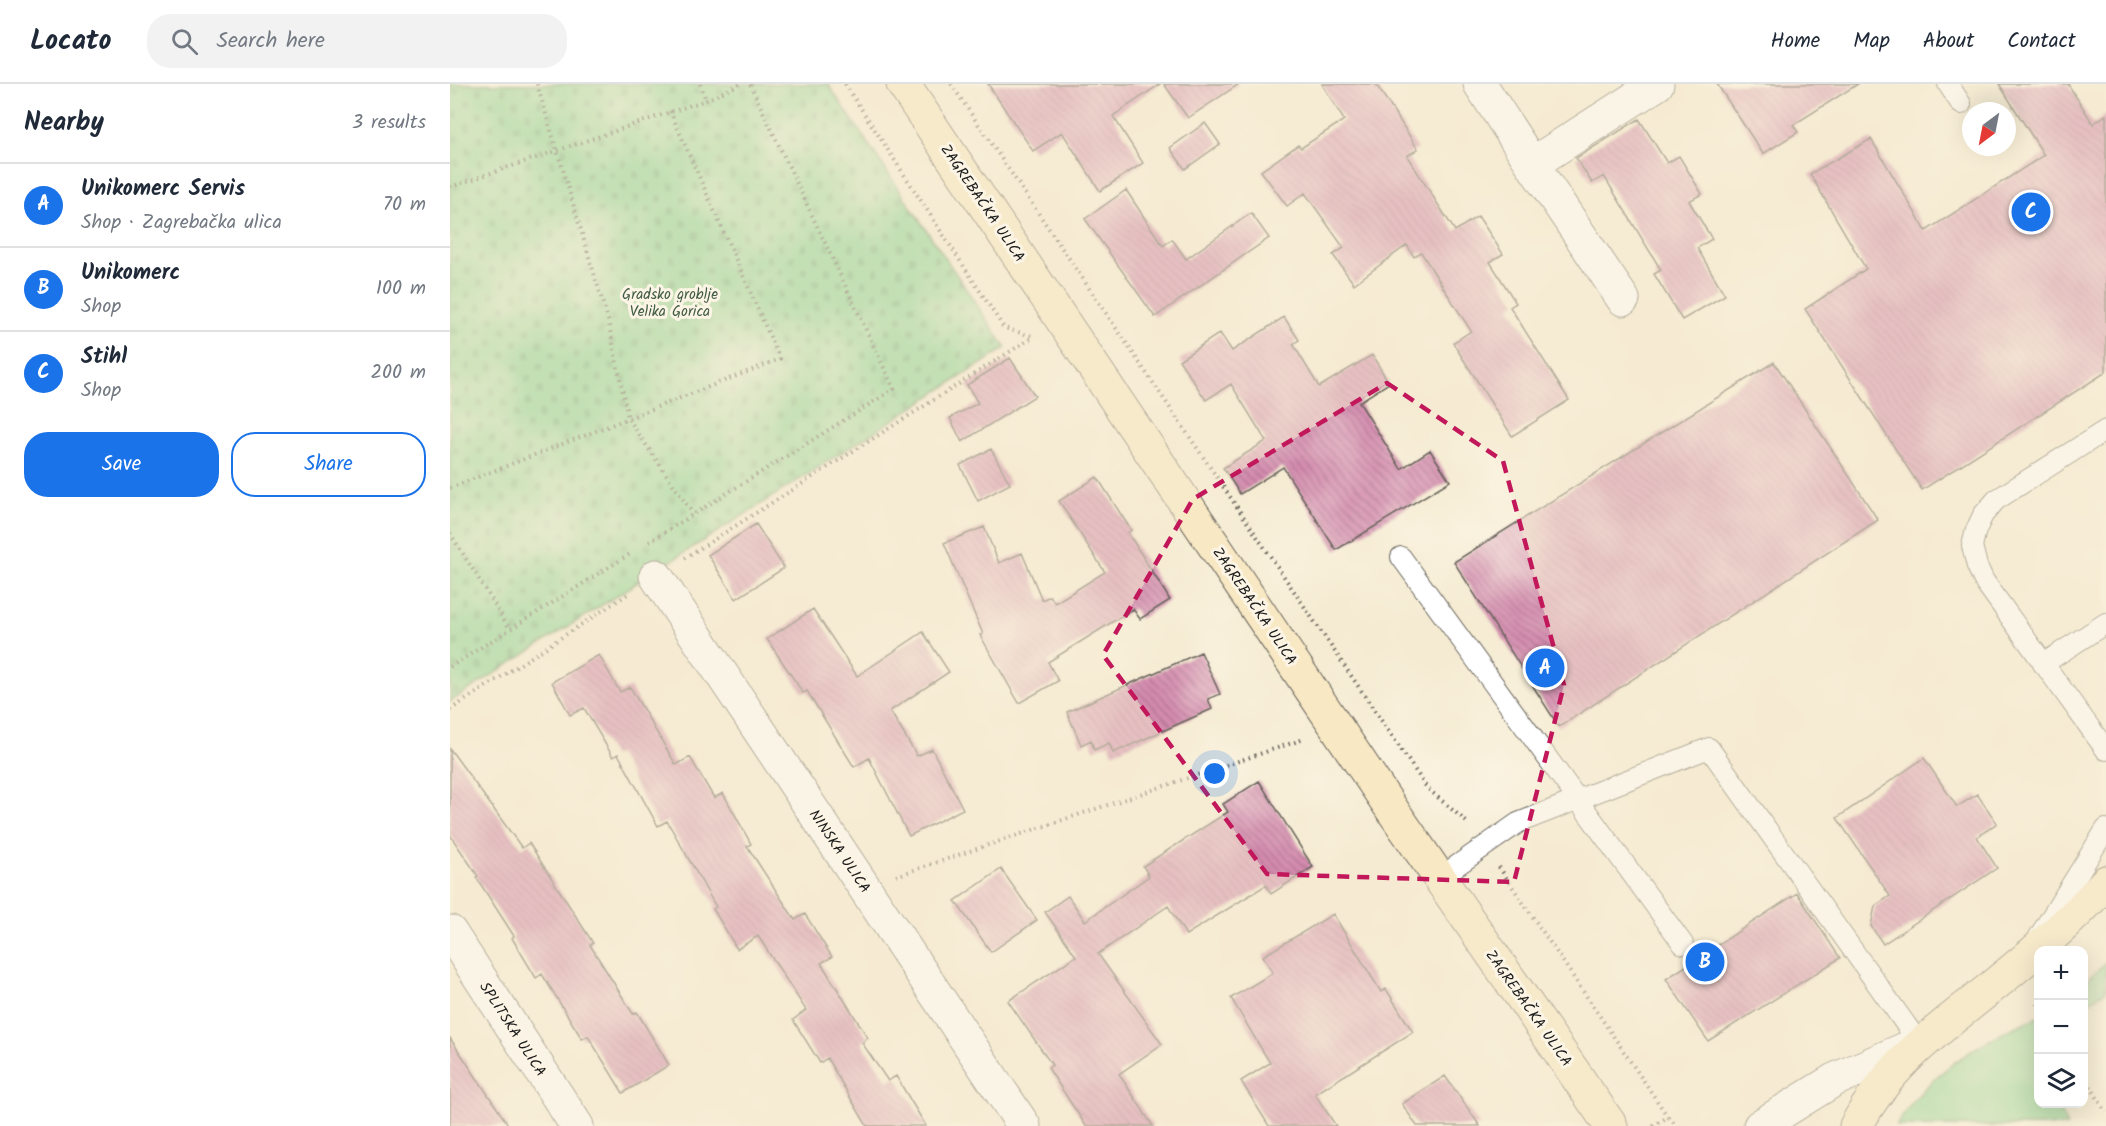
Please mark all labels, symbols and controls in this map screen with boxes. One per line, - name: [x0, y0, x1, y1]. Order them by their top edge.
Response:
- search box: [147, 14, 567, 68]
- text: Locato: [30, 19, 111, 64]
- text: Search here: [216, 24, 325, 59]
- icon: search: [168, 25, 201, 58]
- text: Home: [1771, 25, 1820, 58]
- text: Map: [1853, 25, 1890, 58]
- text: About: [1923, 25, 1974, 58]
- text: Contact: [2007, 25, 2076, 58]
- text: Nearby: [24, 102, 104, 144]
- north arrow: [1962, 102, 2016, 156]
- text: 3 results: [352, 107, 426, 139]
- street label: ZAGREBAČKA ULICA: [934, 140, 1031, 268]
- text: Unikomerc Servis: [81, 172, 245, 207]
- text: A: [37, 189, 50, 221]
- text: 70 m: [383, 189, 426, 221]
- pin: C: [2012, 190, 2050, 234]
- text: Shop · Zagrebačka ulica: [81, 207, 282, 239]
- text: Unikomerc: [81, 256, 180, 291]
- text: B: [37, 273, 50, 305]
- text: 100 m: [376, 273, 426, 305]
- park label: Gradsko groblje Velika Gorica: [622, 283, 718, 324]
- text: Shop: [81, 291, 121, 323]
- text: Stihl: [81, 340, 127, 375]
- text: C: [37, 357, 50, 389]
- text: 200 m: [370, 357, 426, 389]
- text: Shop: [81, 375, 121, 407]
- button: Save: [24, 432, 219, 497]
- button: Share: [231, 432, 426, 497]
- street label: ZAGREBAČKA ULICA: [1206, 543, 1303, 671]
- pin: A: [1526, 646, 1564, 690]
- your location: [1200, 759, 1229, 788]
- street label: NINSKA ULICA: [802, 805, 876, 898]
- pin: B: [1686, 940, 1724, 984]
- street label: ZAGREBAČKA ULICA: [1479, 945, 1578, 1072]
- map controls: [2034, 946, 2088, 1108]
- button: +: [2034, 946, 2088, 1000]
- street label: SPLITSKA ULICA: [472, 977, 552, 1082]
- button: −: [2034, 1000, 2088, 1054]
- button: layers: [2034, 1054, 2088, 1108]

